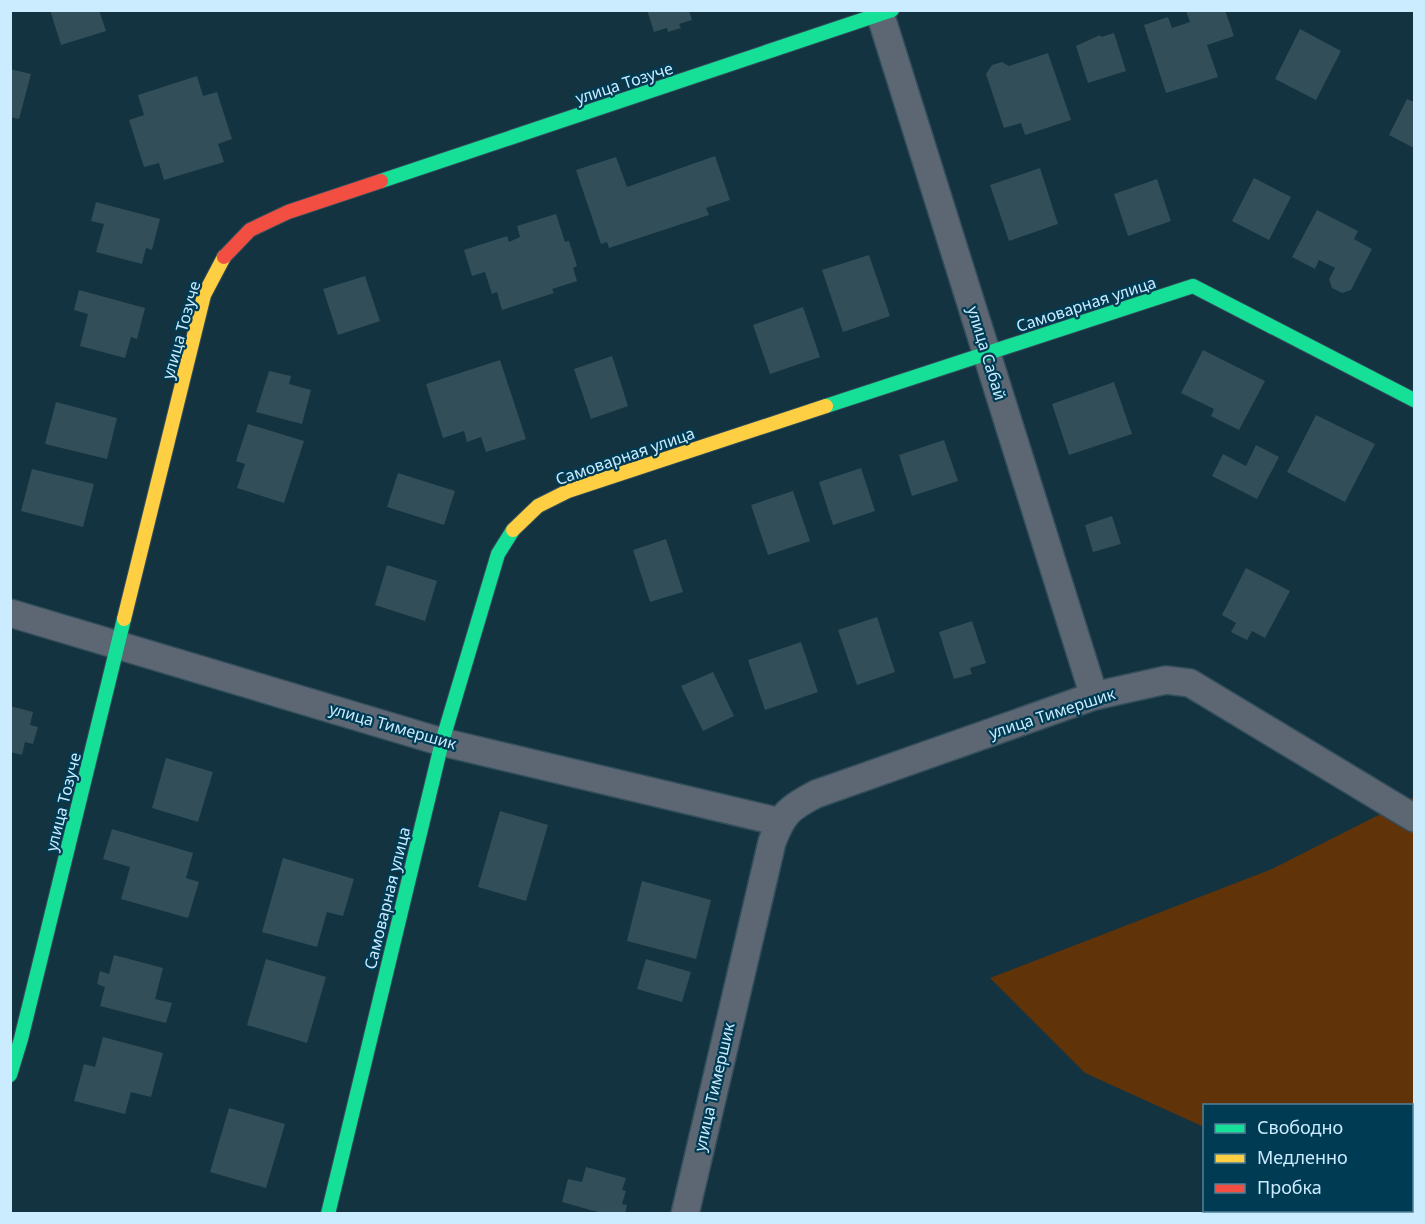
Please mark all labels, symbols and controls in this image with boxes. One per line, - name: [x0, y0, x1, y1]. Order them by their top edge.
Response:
- street label: улица Тозуче: [572, 57, 676, 109]
- street label: Самоварная улица: [1013, 271, 1159, 337]
- street label: улица Тозуче: [156, 278, 206, 382]
- street label: улица Сабай: [962, 303, 1012, 403]
- street label: Самоварная улица: [552, 422, 698, 490]
- street label: улица Тимершик: [986, 682, 1118, 744]
- street label: улица Тимершик: [327, 697, 460, 755]
- street label: улица Тозуче: [40, 750, 86, 854]
- street label: Самоварная улица: [359, 824, 415, 972]
- street label: улица Тимершик: [688, 1020, 740, 1154]
- legend: [1203, 1104, 1413, 1212]
- text: Свободно: [1257, 1115, 1343, 1139]
- text: Медленно: [1257, 1145, 1348, 1169]
- text: Пробка: [1257, 1175, 1322, 1199]

